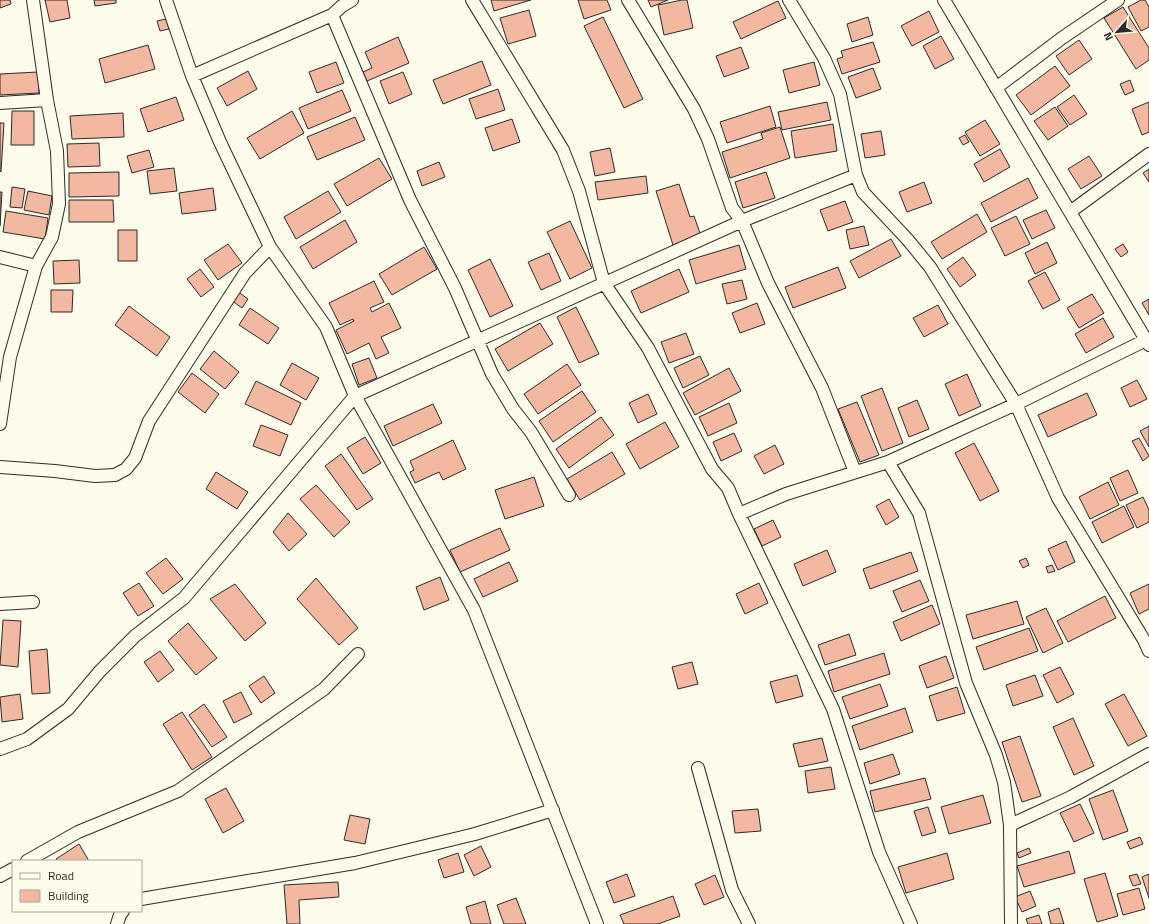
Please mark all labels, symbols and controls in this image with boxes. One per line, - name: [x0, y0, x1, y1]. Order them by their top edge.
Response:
- north arrow: [1097, 12, 1137, 52]
- text: N: [1099, 30, 1117, 44]
- legend: [12, 860, 142, 912]
- text: Road: [48, 866, 74, 885]
- text: Building: [48, 886, 89, 905]

